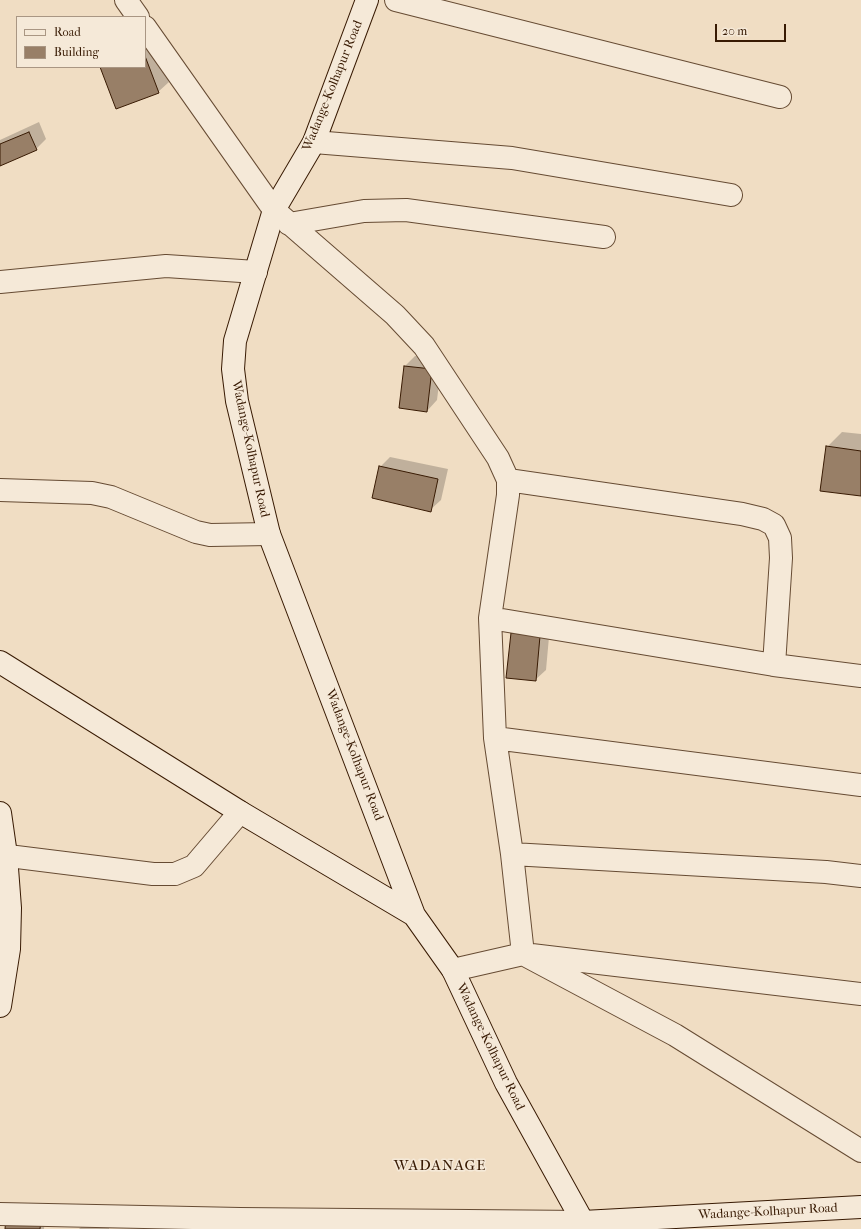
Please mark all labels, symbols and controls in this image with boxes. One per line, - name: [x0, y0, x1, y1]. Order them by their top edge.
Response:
- legend: [16, 16, 146, 68]
- scale bar: [717, 16, 788, 42]
- street label: Wadange-Kolhapur Road: [300, 18, 366, 154]
- text: 20 m: [722, 24, 747, 38]
- text: Road: [54, 25, 81, 39]
- text: Building: [54, 45, 99, 59]
- street label: Wadange-Kolhapur Road: [228, 379, 272, 519]
- street label: Wadange-Kolhapur Road: [322, 687, 386, 823]
- street label: Wadange-Kolhapur Road: [452, 981, 528, 1113]
- district label: WADANAGE: [394, 1157, 486, 1175]
- street label: Wadange-Kolhapur Road: [698, 1201, 838, 1223]

